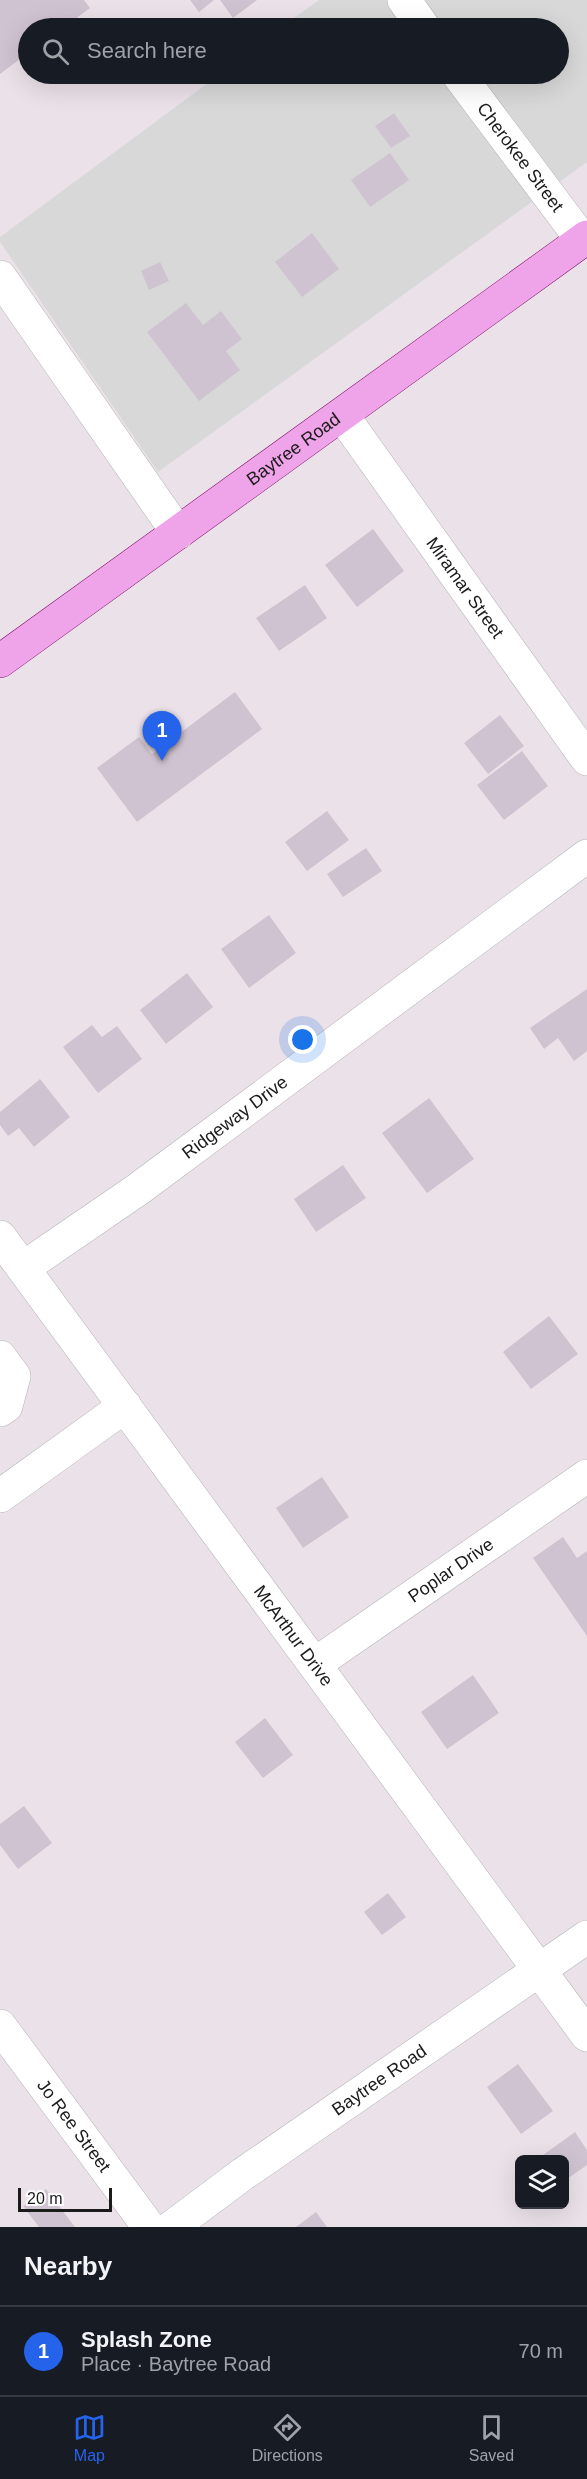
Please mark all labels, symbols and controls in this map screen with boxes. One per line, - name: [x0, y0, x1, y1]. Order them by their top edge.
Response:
- search box: [18, 18, 569, 84]
- icon: search: [39, 35, 72, 68]
- text: Search here: [87, 38, 207, 63]
- street label: Cherokee Street: [473, 99, 568, 216]
- street label: Baytree Road: [243, 409, 344, 489]
- street label: Miramar Street: [422, 533, 508, 642]
- pin: 1: [142, 712, 182, 761]
- your location: [288, 1025, 317, 1054]
- street label: Ridgeway Drive: [178, 1072, 291, 1163]
- street label: Poplar Drive: [404, 1534, 497, 1607]
- street label: McArthur Drive: [250, 1581, 337, 1690]
- street label: Baytree Road: [328, 2041, 430, 2120]
- street label: Jo Ree Street: [33, 2075, 115, 2176]
- map controls: [515, 2155, 569, 2209]
- button: layers: [515, 2155, 569, 2209]
- scale bar: [18, 2185, 112, 2212]
- text: 20 m: [27, 2190, 63, 2207]
- text: Nearby: [24, 2251, 112, 2281]
- text: Splash Zone: [81, 2327, 212, 2352]
- text: 1: [38, 2340, 49, 2362]
- text: 70 m: [519, 2340, 563, 2362]
- text: Place · Baytree Road: [81, 2353, 271, 2375]
- tab: Map: [73, 2411, 106, 2465]
- tab: Directions: [252, 2411, 323, 2465]
- tab: Saved: [469, 2411, 514, 2465]

